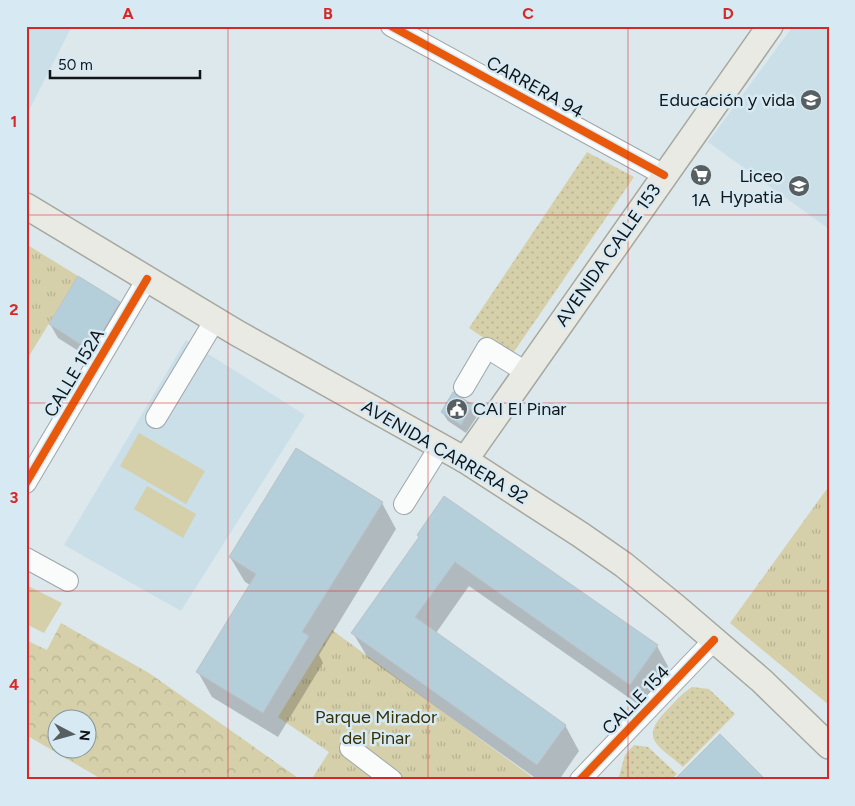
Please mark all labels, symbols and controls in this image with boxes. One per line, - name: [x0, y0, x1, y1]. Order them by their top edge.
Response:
- text: A: [122, 4, 134, 23]
- text: B: [323, 4, 333, 23]
- text: C: [522, 4, 534, 23]
- text: D: [722, 4, 734, 23]
- scale bar: [50, 48, 200, 80]
- street label: CARRERA 94: [483, 51, 587, 123]
- text: 50 m: [58, 56, 93, 74]
- school or university icon: Educación y vida: [799, 88, 823, 112]
- place label: Educación y vida: [659, 89, 795, 111]
- text: 1: [11, 112, 17, 131]
- supermarket icon: 1A: [689, 163, 713, 187]
- place label: Liceo Hypatia: [720, 165, 783, 208]
- school or university icon: Liceo Hypatia: [787, 174, 811, 198]
- street label: AVENIDA CALLE 153: [551, 179, 665, 331]
- place label: 1A: [691, 189, 711, 211]
- text: 2: [9, 300, 19, 319]
- street label: CALLE 152A: [39, 325, 109, 421]
- street label: AVENIDA CARRERA 92: [358, 395, 532, 509]
- public building icon: CAI El Pinar: [445, 397, 469, 421]
- place label: CAI El Pinar: [473, 398, 566, 420]
- text: 3: [10, 488, 19, 507]
- street label: CALLE 154: [598, 661, 674, 739]
- text: 4: [9, 675, 19, 694]
- park label: Parque Mirador del Pinar: [315, 706, 437, 749]
- north arrow: [48, 708, 98, 758]
- text: N: [75, 729, 93, 742]

